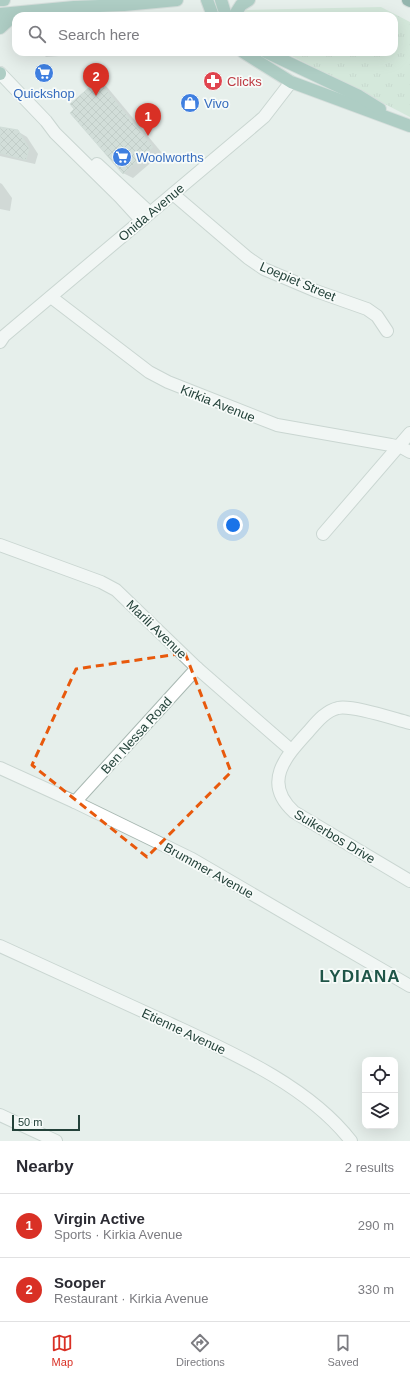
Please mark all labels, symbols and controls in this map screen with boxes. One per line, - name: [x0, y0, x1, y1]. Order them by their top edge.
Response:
- search box: [12, 12, 398, 56]
- icon: search: [26, 23, 48, 45]
- text: Search here: [58, 26, 140, 43]
- supermarket icon: Quickshop: [33, 62, 55, 84]
- pin: 2: [83, 63, 109, 96]
- pharmacy icon: Clicks: [202, 70, 224, 92]
- place label: Clicks: [227, 74, 262, 89]
- place label: Quickshop: [13, 86, 75, 101]
- shop icon: Vivo: [179, 92, 201, 114]
- place label: Vivo: [204, 96, 229, 111]
- pin: 1: [135, 103, 161, 136]
- supermarket icon: Woolworths: [111, 146, 133, 168]
- place label: Woolworths: [136, 150, 204, 165]
- street label: Onida Avenue: [115, 180, 187, 244]
- street label: Loepiet Street: [258, 259, 338, 304]
- street label: Kirkia Avenue: [178, 382, 257, 425]
- your location: [223, 515, 243, 535]
- street label: Marili Avenue: [123, 597, 190, 662]
- street label: Ben Nessa Road: [98, 694, 175, 777]
- street label: Suikerbos Drive: [292, 806, 378, 866]
- street label: Brummer Avenue: [161, 840, 256, 901]
- district label: LYDIANA: [320, 967, 401, 986]
- street label: Etienne Avenue: [139, 1005, 228, 1057]
- map controls: [362, 1057, 398, 1129]
- button: locate: [362, 1057, 398, 1093]
- button: layers: [362, 1093, 398, 1129]
- scale bar: [12, 1113, 80, 1132]
- text: 50 m: [18, 1116, 42, 1128]
- text: Nearby: [16, 1157, 74, 1176]
- text: 2 results: [345, 1160, 394, 1175]
- text: Virgin Active: [54, 1210, 145, 1227]
- text: 1: [25, 1218, 33, 1233]
- text: 290 m: [358, 1218, 394, 1233]
- text: Sports · Kirkia Avenue: [54, 1227, 182, 1242]
- text: Sooper: [54, 1274, 106, 1291]
- text: 2: [25, 1282, 33, 1297]
- text: 330 m: [358, 1282, 394, 1297]
- text: Restaurant · Kirkia Avenue: [54, 1291, 208, 1306]
- tab: Map: [51, 1332, 73, 1368]
- tab: Directions: [176, 1332, 225, 1368]
- tab: Saved: [327, 1332, 359, 1368]

